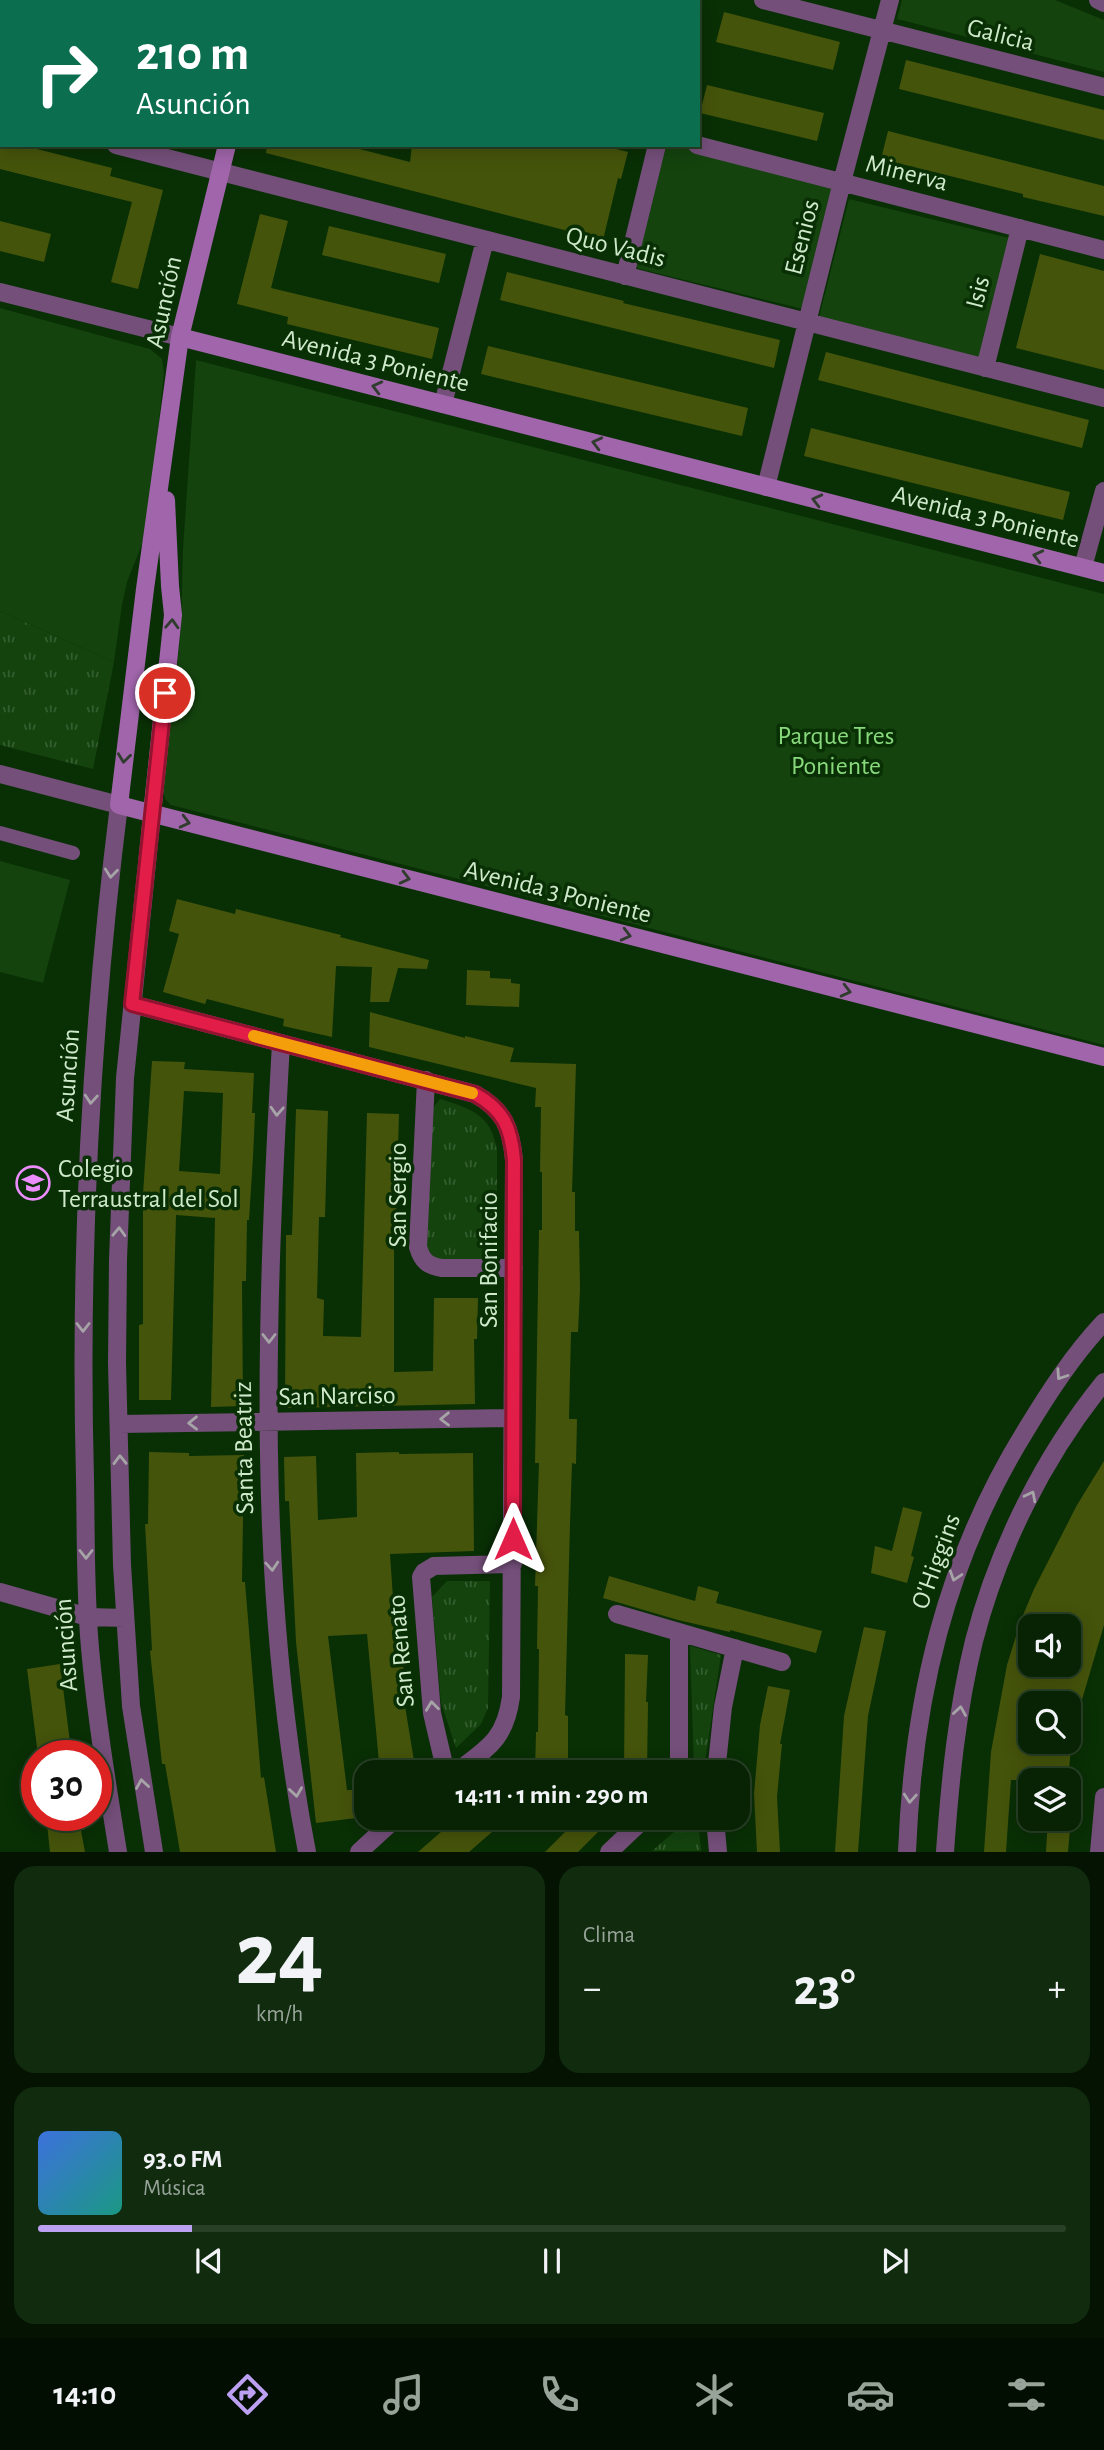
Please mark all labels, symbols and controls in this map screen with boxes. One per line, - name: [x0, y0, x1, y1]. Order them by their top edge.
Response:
- street label: Galicia: [964, 14, 1037, 56]
- icon: right: [21, 28, 112, 119]
- text: 210 m: [136, 30, 249, 79]
- text: Asunción: [136, 88, 251, 120]
- street label: Minerva: [863, 150, 950, 196]
- street label: Esenios: [780, 197, 824, 277]
- street label: Quo Vadis: [563, 222, 668, 272]
- street label: Asunción: [142, 254, 186, 351]
- street label: Isis: [961, 274, 994, 311]
- street label: Avenida 3 Poniente: [280, 325, 472, 397]
- one-way arrow: [371, 381, 383, 395]
- one-way arrow: [591, 437, 603, 451]
- street label: Avenida 3 Poniente: [890, 481, 1082, 553]
- one-way arrow: [812, 494, 824, 508]
- one-way arrow: [1032, 550, 1044, 564]
- one-way arrow: [165, 618, 180, 629]
- pin: [135, 663, 195, 723]
- icon: arrive: [146, 674, 184, 712]
- park label: Parque Tres Poniente: [778, 723, 894, 779]
- one-way arrow: [116, 752, 131, 764]
- one-way arrow: [179, 814, 191, 828]
- street label: Avenida 3 Poniente: [462, 856, 654, 928]
- one-way arrow: [104, 867, 119, 879]
- one-way arrow: [399, 870, 411, 884]
- one-way arrow: [619, 927, 631, 941]
- one-way arrow: [840, 983, 852, 997]
- street label: Asunción: [52, 1028, 84, 1123]
- one-way arrow: [84, 1094, 99, 1105]
- one-way arrow: [270, 1106, 285, 1117]
- street label: San Sergio: [385, 1142, 411, 1248]
- place label: Colegio Terraustral del Sol: [58, 1156, 239, 1212]
- school or university icon: Colegio Terraustral del Sol: [14, 1164, 52, 1202]
- street label: San Bonifacio: [476, 1192, 502, 1328]
- one-way arrow: [111, 1227, 126, 1238]
- one-way arrow: [75, 1322, 91, 1332]
- one-way arrow: [261, 1333, 277, 1344]
- one-way arrow: [1057, 1367, 1069, 1380]
- street label: Santa Beatriz: [230, 1381, 258, 1515]
- street label: San Narciso: [278, 1382, 396, 1410]
- one-way arrow: [439, 1411, 450, 1427]
- one-way arrow: [187, 1415, 198, 1431]
- one-way arrow: [112, 1454, 127, 1465]
- one-way arrow: [1023, 1491, 1037, 1503]
- position arrow: [476, 1502, 550, 1576]
- street label: O'Higgins: [907, 1510, 965, 1612]
- one-way arrow: [78, 1549, 94, 1560]
- one-way arrow: [264, 1560, 279, 1571]
- one-way arrow: [949, 1569, 963, 1581]
- street label: San Renato: [383, 1594, 419, 1708]
- street label: Asunción: [50, 1597, 82, 1692]
- map controls: [1018, 1614, 1081, 1831]
- button: sound: [1018, 1614, 1081, 1677]
- button: search: [1018, 1691, 1081, 1754]
- one-way arrow: [424, 1700, 439, 1712]
- one-way arrow: [952, 1705, 967, 1717]
- speed limit sign: 30: [21, 1740, 112, 1831]
- button: layers: [1018, 1768, 1081, 1831]
- one-way arrow: [135, 1778, 150, 1790]
- text: 14:11 · 1 min · 290 m: [456, 1782, 648, 1808]
- one-way arrow: [288, 1786, 303, 1798]
- one-way arrow: [903, 1793, 918, 1804]
- text: 24: [235, 1910, 324, 2001]
- text: Clima: [583, 1924, 635, 1947]
- text: 23°: [793, 1962, 856, 2014]
- text: −: [583, 1970, 601, 2008]
- text: +: [1048, 1970, 1066, 2008]
- text: km/h: [256, 2003, 303, 2026]
- text: 93.0 FM: [143, 2146, 223, 2172]
- text: Música: [143, 2177, 206, 2200]
- icon: previous: [190, 2242, 228, 2280]
- icon: pause: [533, 2242, 571, 2280]
- icon: next: [876, 2242, 914, 2280]
- icon: directions: [223, 2370, 272, 2419]
- icon: music: [379, 2370, 428, 2419]
- icon: phone: [535, 2370, 584, 2419]
- icon: climate: [690, 2370, 739, 2419]
- icon: car: [846, 2370, 895, 2419]
- icon: filters: [1002, 2370, 1051, 2419]
- text: 14:10: [53, 2378, 116, 2410]

